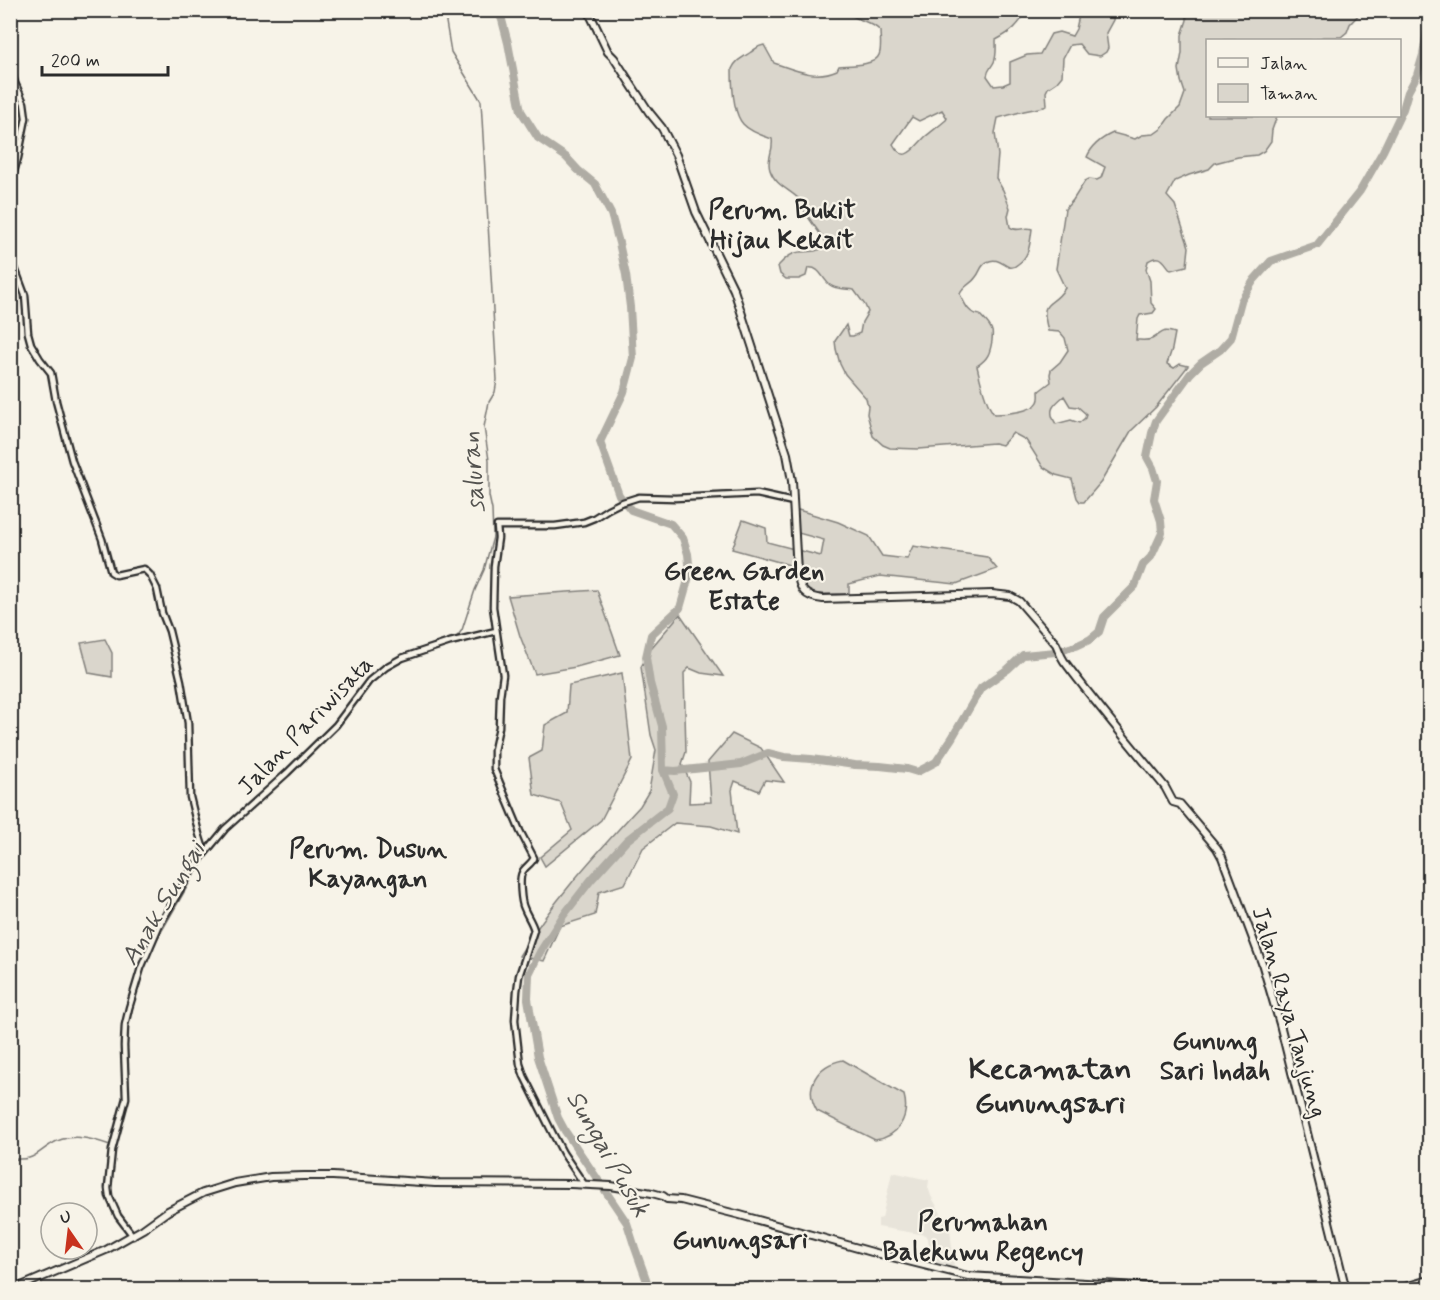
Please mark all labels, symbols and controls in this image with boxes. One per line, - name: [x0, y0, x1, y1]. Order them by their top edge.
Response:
- scale bar: [42, 39, 168, 77]
- legend: [1206, 39, 1401, 117]
- text: 200 m: [51, 49, 100, 73]
- text: Jalan: [1260, 52, 1307, 76]
- text: Taman: [1260, 82, 1317, 106]
- district label: Perum. Bukit Hijau Kekait: [708, 194, 856, 258]
- water label: saluran: [454, 430, 494, 513]
- district label: Green Garden Estate: [664, 555, 824, 619]
- street label: Jalan Pariwisata: [232, 650, 381, 802]
- district label: Perum. Dusun Kayangan: [289, 833, 448, 898]
- water label: Anak Sungai: [113, 834, 218, 974]
- street label: Jalan Raya Tanjung: [1244, 903, 1333, 1121]
- district label: Gunung Sari Indah: [1160, 1025, 1270, 1089]
- district label: Kecamatan Gunungsari: [968, 1050, 1132, 1124]
- water label: Sungai Pusuk: [556, 1084, 657, 1225]
- north arrow: [39, 1201, 99, 1261]
- text: U: [58, 1206, 73, 1229]
- district label: Perumahan Balekuwu Regency: [883, 1206, 1083, 1273]
- district label: Gunungsari: [672, 1223, 808, 1259]

